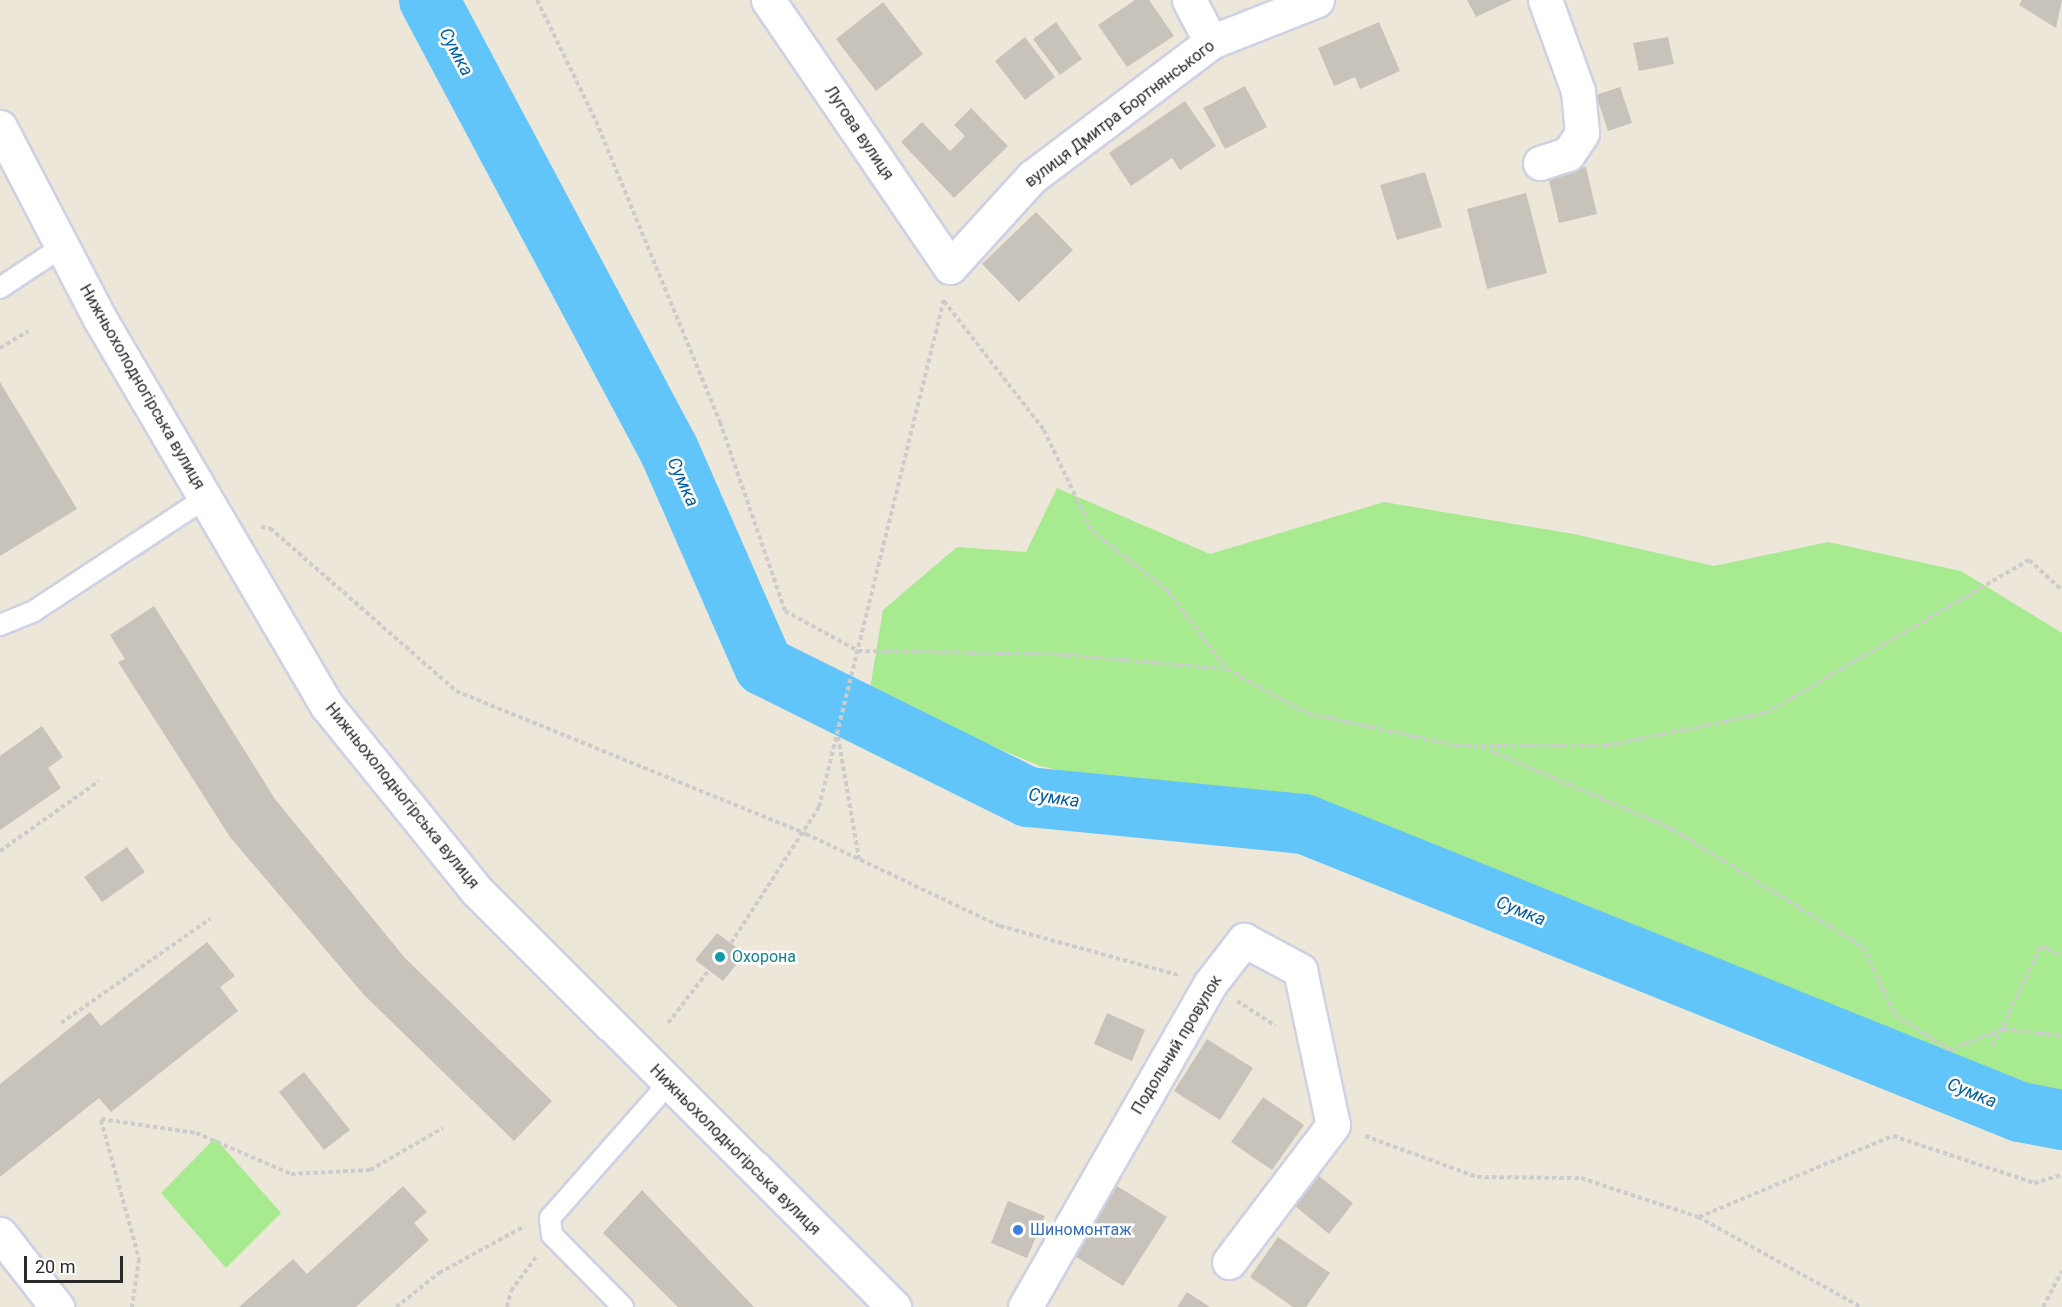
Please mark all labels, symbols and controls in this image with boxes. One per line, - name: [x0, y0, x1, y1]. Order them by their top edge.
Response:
- water label: Сумка: [434, 24, 478, 80]
- street label: вулиця Дмитра Бортнянського: [1021, 36, 1219, 192]
- street label: Лугова вулиця: [820, 82, 898, 184]
- street label: Нижньохолодногірська вулиця: [75, 281, 209, 493]
- water label: Сумка: [663, 454, 703, 510]
- street label: Нижньохолодногірська вулиця: [321, 699, 483, 893]
- water label: Сумка: [1027, 784, 1081, 812]
- water label: Сумка: [1493, 891, 1549, 931]
- place label: Охорона: [732, 947, 796, 967]
- marker: Охорона: [713, 950, 727, 964]
- street label: Подольний провулок: [1128, 972, 1226, 1118]
- street label: Нижньохолодногірська вулиця: [646, 1061, 824, 1239]
- water label: Сумка: [1944, 1073, 2000, 1113]
- place label: Шиномонтаж: [1030, 1220, 1131, 1240]
- marker: Шиномонтаж: [1011, 1223, 1025, 1237]
- scale bar: [27, 1244, 126, 1282]
- text: 20 m: [35, 1256, 75, 1277]

